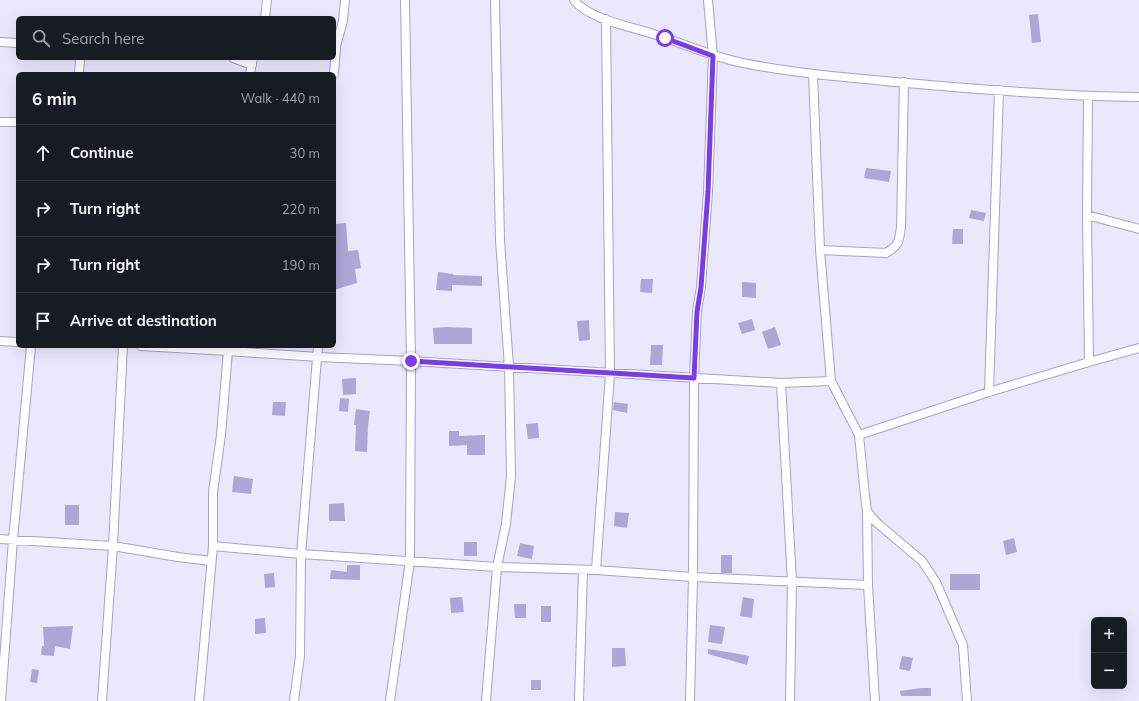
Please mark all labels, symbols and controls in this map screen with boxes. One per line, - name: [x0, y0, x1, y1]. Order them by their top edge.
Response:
- search box: [16, 16, 336, 60]
- icon: search: [30, 27, 52, 49]
- text: Search here: [62, 29, 144, 48]
- route start: [656, 29, 674, 47]
- text: 6 min: [32, 88, 77, 109]
- text: Walk · 440 m: [241, 90, 320, 106]
- icon: ahead: [32, 142, 54, 164]
- text: Continue: [70, 143, 133, 162]
- text: 30 m: [290, 145, 320, 161]
- icon: right: [32, 198, 54, 220]
- text: Turn right: [70, 199, 140, 218]
- text: 220 m: [282, 201, 320, 217]
- icon: right: [32, 254, 54, 276]
- text: Turn right: [70, 255, 140, 274]
- text: 190 m: [282, 257, 320, 273]
- icon: arrive: [32, 310, 54, 332]
- text: Arrive at destination: [70, 311, 217, 330]
- route end: [402, 352, 420, 370]
- map controls: [1091, 617, 1127, 689]
- button: +: [1091, 617, 1127, 653]
- button: −: [1091, 653, 1127, 689]

